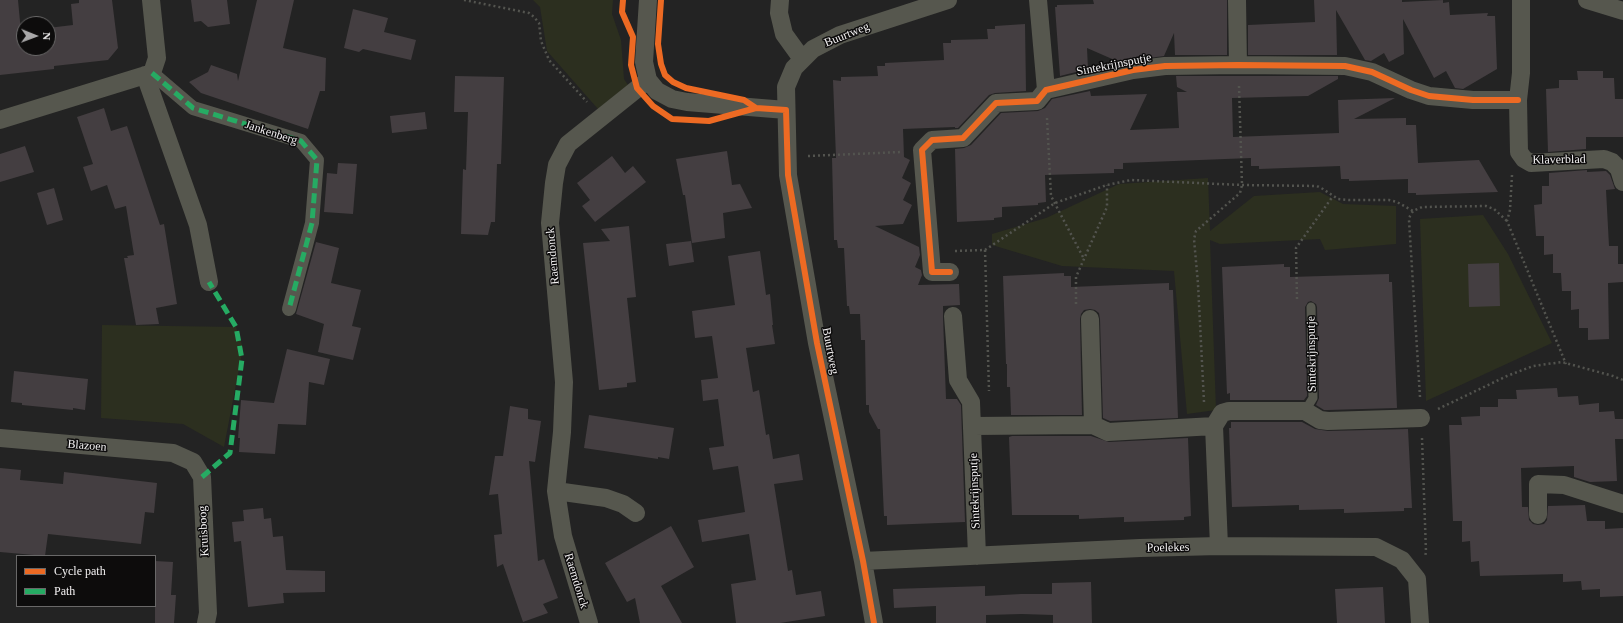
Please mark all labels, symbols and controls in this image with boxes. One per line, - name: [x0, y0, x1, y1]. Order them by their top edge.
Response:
- north arrow: [16, 16, 56, 56]
- street label: Buurtweg: [822, 19, 872, 51]
- text: N: [41, 32, 53, 40]
- street label: Sintekrijnsputje: [1075, 51, 1153, 79]
- street label: Jankenberg: [243, 118, 299, 148]
- street label: Klaverblad: [1532, 152, 1586, 168]
- street label: Raemdonck: [543, 227, 563, 285]
- street label: Sintekrijnsputje: [1304, 316, 1320, 392]
- street label: Buurtweg: [818, 326, 842, 376]
- street label: Blazoen: [67, 437, 107, 455]
- street label: Sintekrijnsputje: [966, 453, 984, 529]
- street label: Kruisboog: [195, 505, 213, 557]
- street label: Poelekes: [1147, 540, 1189, 556]
- street label: Raemdonck: [561, 551, 591, 611]
- legend: [16, 555, 156, 607]
- text: Cycle path: [54, 564, 106, 578]
- text: Path: [54, 584, 75, 598]

